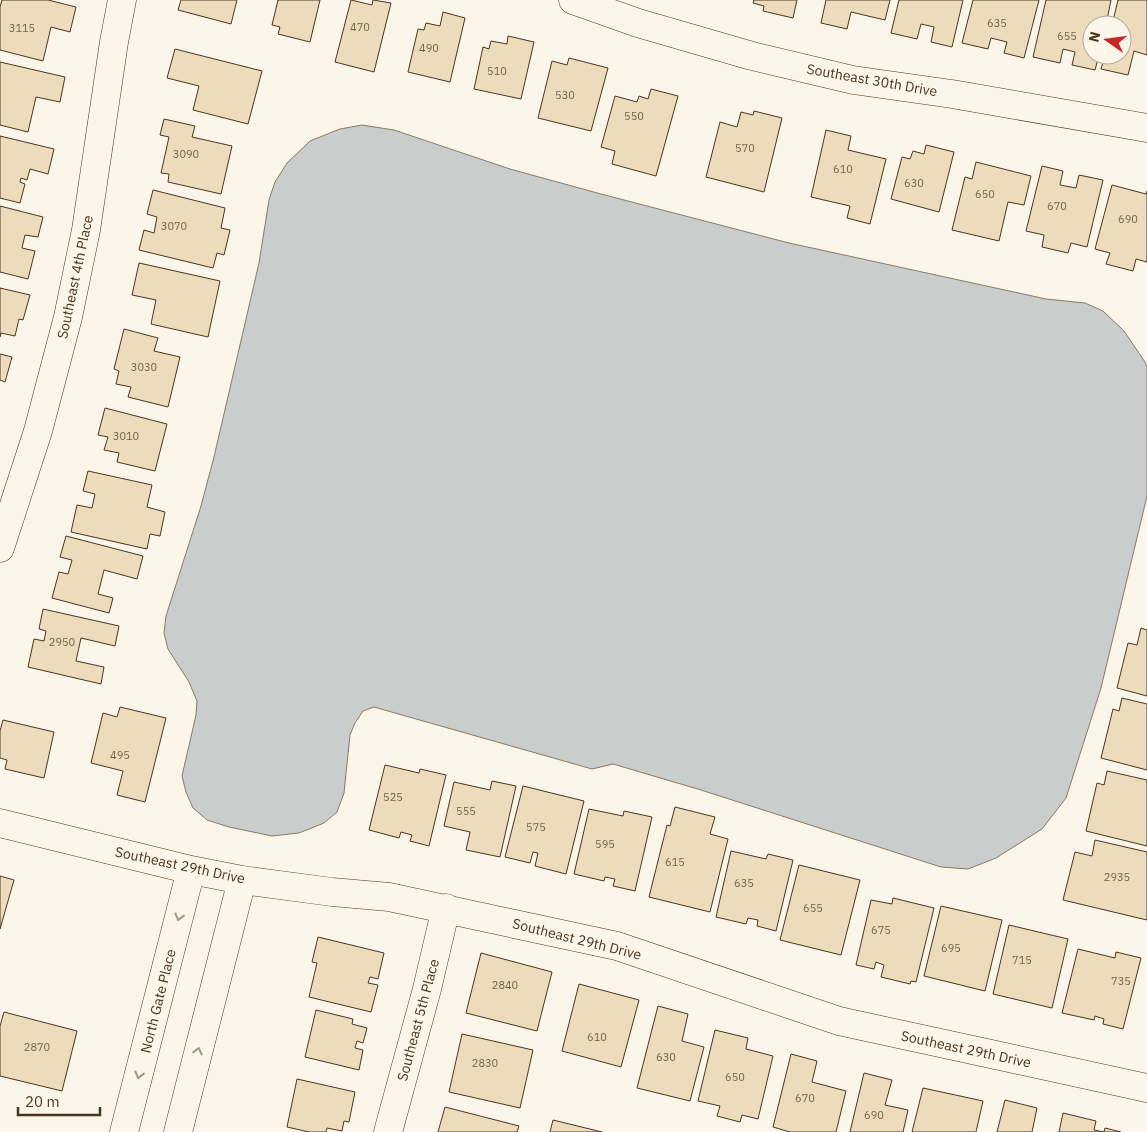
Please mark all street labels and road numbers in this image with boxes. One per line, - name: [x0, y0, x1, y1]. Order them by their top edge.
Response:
- street label: Southeast 30th Drive: [805, 60, 939, 100]
- street label: Southeast 4th Place: [53, 213, 97, 340]
- street label: Southeast 29th Drive: [113, 842, 247, 888]
- street label: Southeast 29th Drive: [511, 914, 644, 964]
- street label: North Gate Place: [136, 947, 180, 1055]
- street label: Southeast 5th Place: [393, 957, 443, 1083]
- street label: Southeast 29th Drive: [899, 1026, 1033, 1072]

